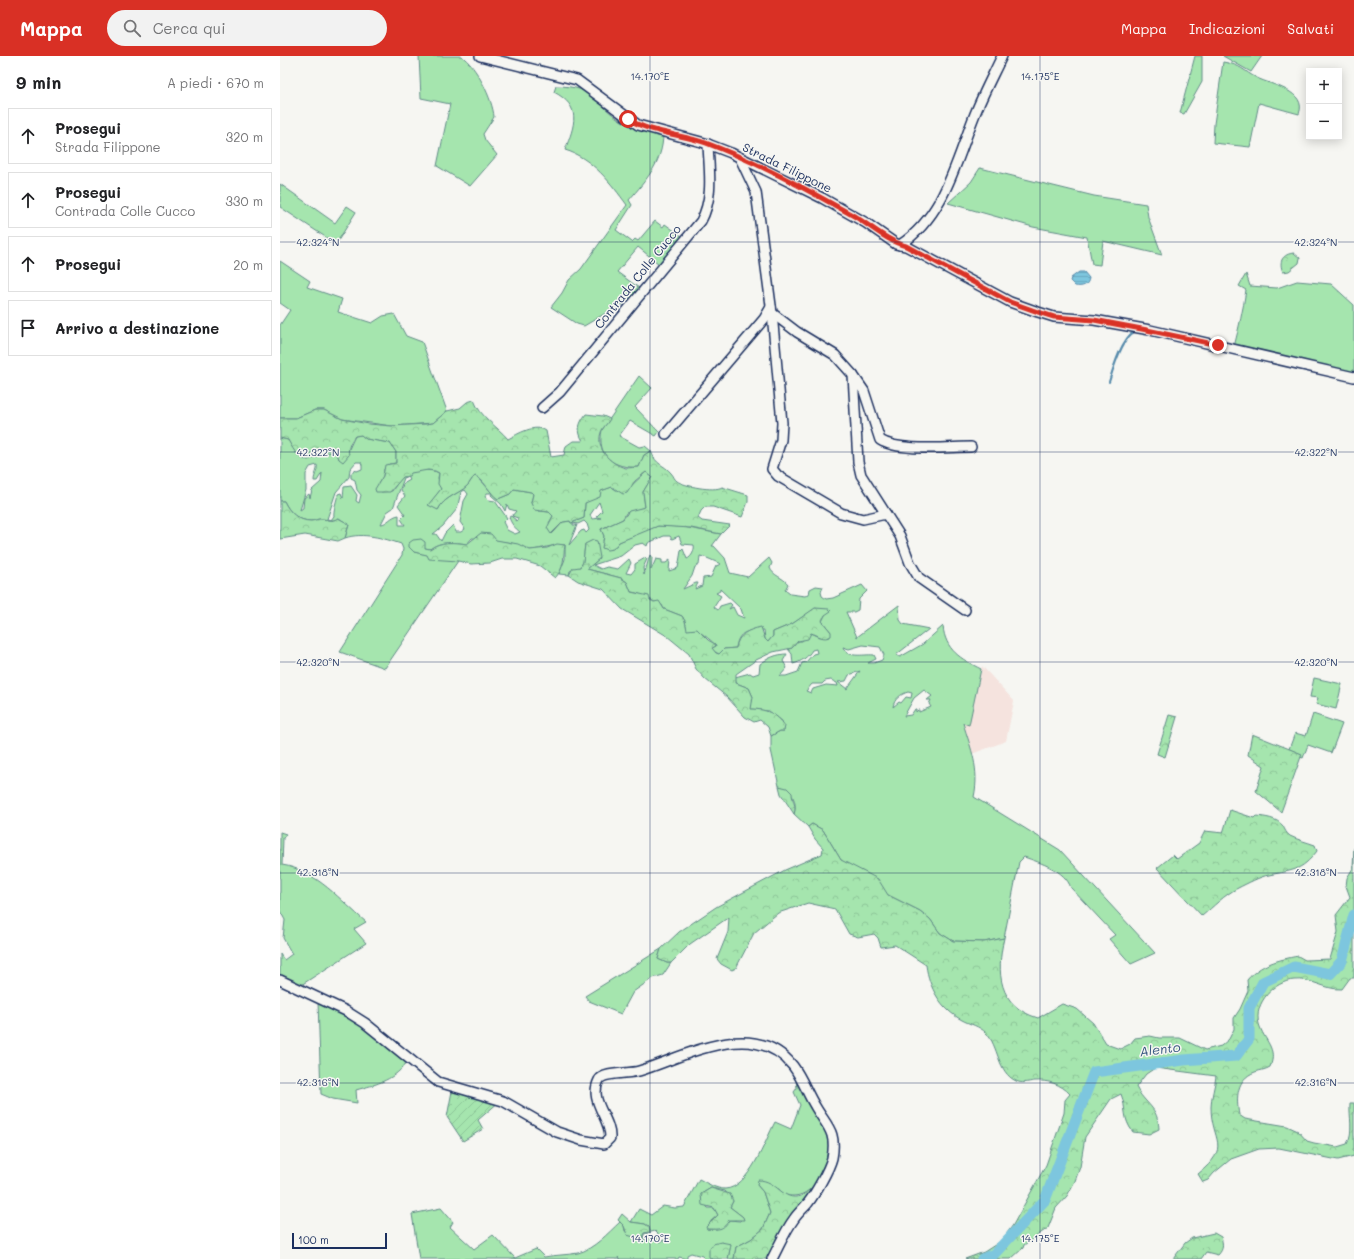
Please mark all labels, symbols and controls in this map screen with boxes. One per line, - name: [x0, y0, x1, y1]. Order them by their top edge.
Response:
- search box: [107, 10, 387, 46]
- text: Mappa: [20, 16, 83, 41]
- icon: search: [121, 17, 143, 39]
- text: Cerca qui: [153, 18, 226, 38]
- text: Mappa: [1121, 19, 1167, 38]
- text: Indicazioni: [1189, 19, 1265, 38]
- text: Salvati: [1287, 19, 1334, 38]
- map controls: [1306, 68, 1342, 140]
- button: +: [1306, 68, 1342, 104]
- text: 14.170°E: [630, 69, 670, 83]
- text: 14.175°E: [1021, 69, 1060, 83]
- text: 9 min: [16, 71, 61, 93]
- text: A piedi · 670 m: [167, 74, 264, 91]
- button: −: [1306, 104, 1342, 140]
- route start: [619, 110, 637, 128]
- text: Prosegui: [55, 118, 121, 138]
- icon: ahead: [17, 125, 39, 147]
- text: 320 m: [226, 128, 263, 145]
- text: Strada Filippone: [55, 138, 161, 155]
- street label: Strada Filippone: [740, 139, 835, 196]
- text: Prosegui: [55, 182, 121, 202]
- icon: ahead: [17, 189, 39, 211]
- text: 330 m: [225, 192, 263, 209]
- text: Contrada Colle Cucco: [55, 202, 195, 219]
- street label: Contrada Colle Cucco: [590, 221, 684, 332]
- text: 42.324°N: [297, 235, 339, 249]
- text: 42.324°N: [1295, 235, 1337, 249]
- icon: ahead: [17, 253, 39, 275]
- text: Prosegui: [55, 254, 121, 274]
- text: 20 m: [233, 256, 263, 273]
- icon: arrive: [17, 317, 39, 339]
- text: Arrivo a destinazione: [55, 318, 219, 338]
- route end: [1209, 336, 1227, 354]
- text: 42.322°N: [297, 445, 339, 459]
- text: 42.322°N: [1295, 445, 1337, 459]
- text: 42.320°N: [296, 655, 340, 669]
- text: 42.320°N: [1294, 655, 1338, 669]
- text: 42.318°N: [297, 865, 339, 879]
- text: 42.318°N: [1295, 865, 1337, 879]
- water label: Alento: [1139, 1038, 1182, 1059]
- text: 42.316°N: [297, 1075, 339, 1089]
- text: 42.316°N: [1295, 1075, 1337, 1089]
- scale bar: [292, 1231, 387, 1250]
- text: 14.170°E: [630, 1231, 670, 1245]
- text: 14.175°E: [1021, 1231, 1060, 1245]
- text: 100 m: [298, 1232, 329, 1247]

